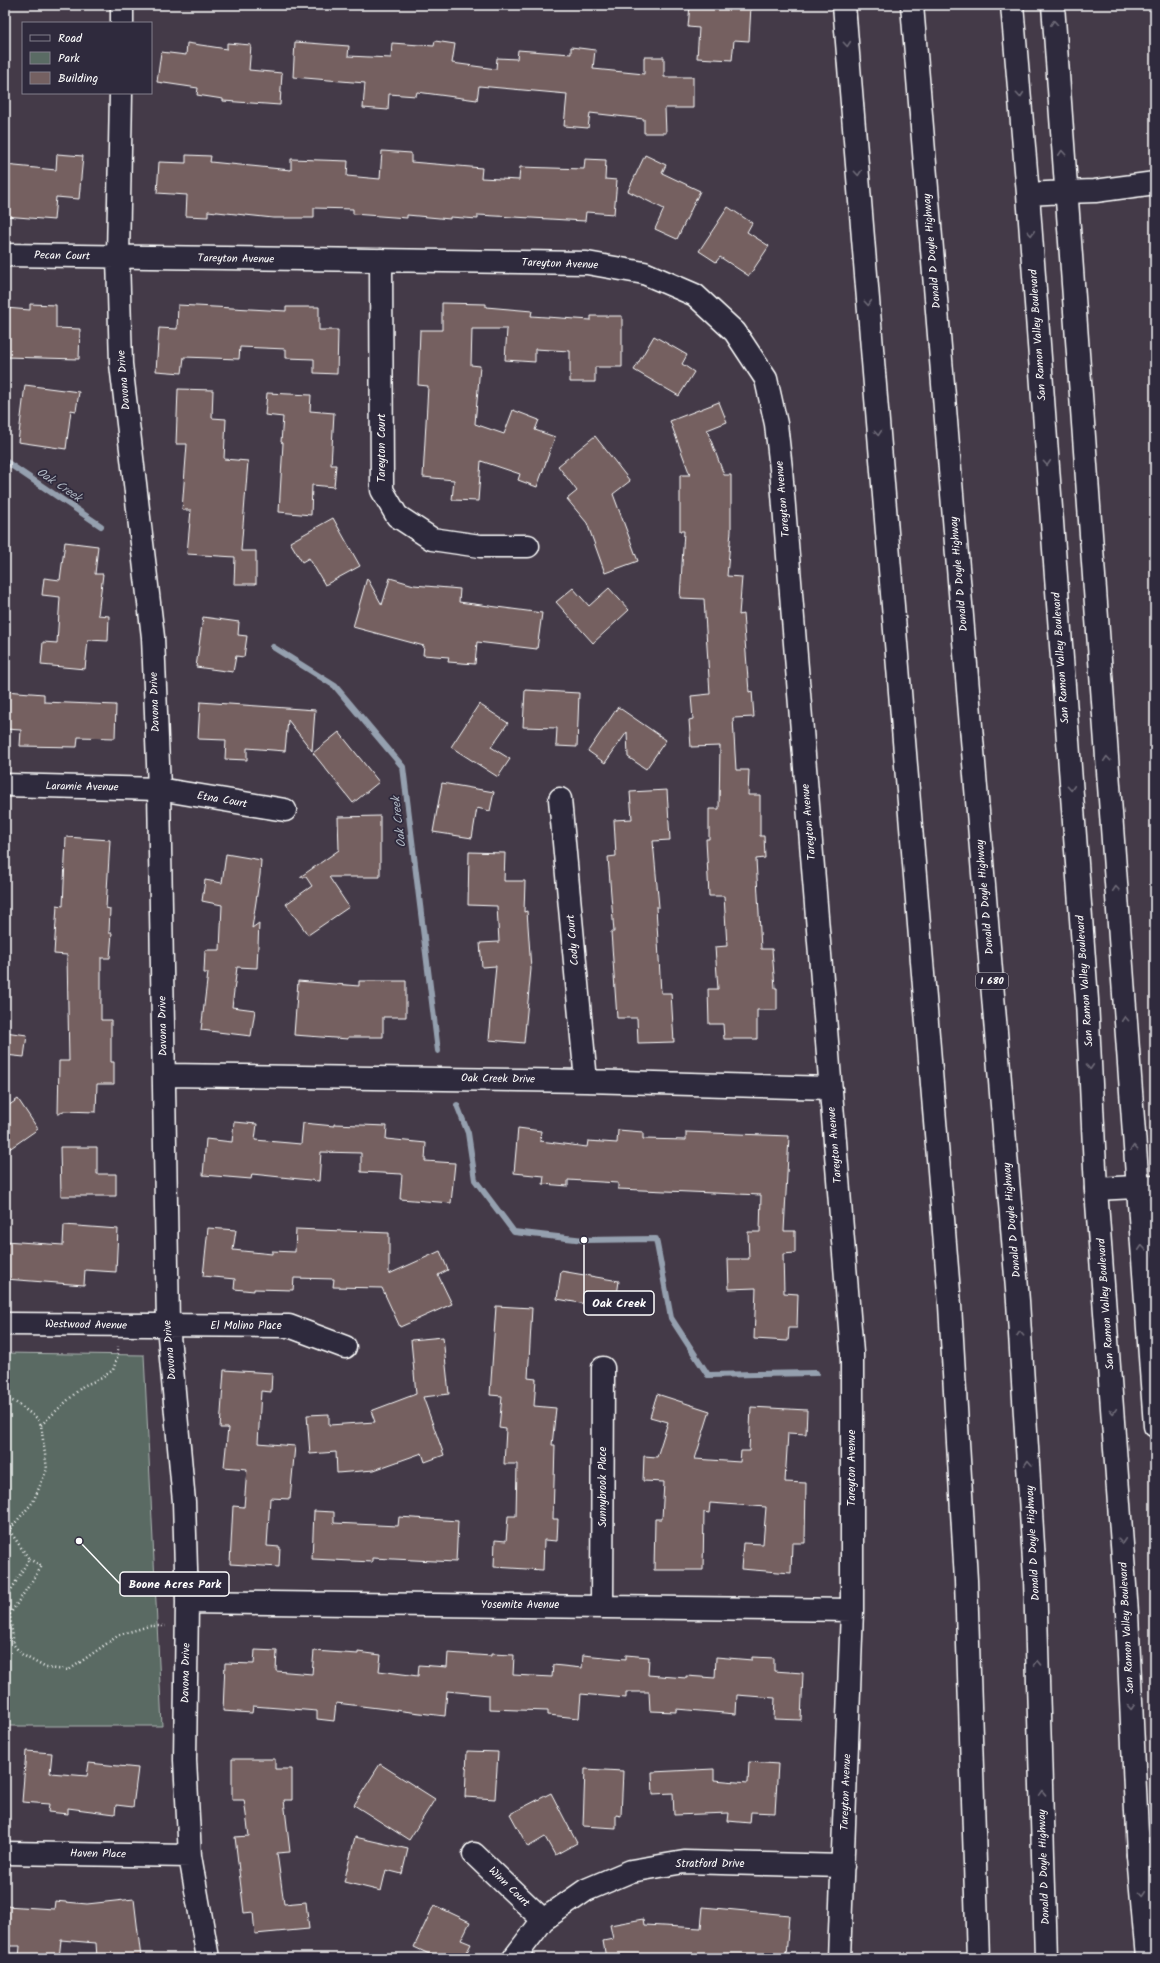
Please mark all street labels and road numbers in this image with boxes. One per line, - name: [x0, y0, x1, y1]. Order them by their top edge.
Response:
- street label: Donald D Doyle Highway: [918, 192, 946, 309]
- street label: Pecan Court: [34, 247, 91, 266]
- street label: Tareyton Avenue: [197, 249, 275, 269]
- street label: Tareyton Avenue: [521, 254, 599, 274]
- street label: San Ramon Valley Boulevard: [1024, 268, 1052, 401]
- street label: Davona Drive: [112, 349, 136, 411]
- street label: Tareyton Court: [373, 413, 391, 483]
- street label: Tareyton Avenue: [771, 460, 795, 538]
- street label: Donald D Doyle Highway: [945, 515, 973, 632]
- street label: San Ramon Valley Boulevard: [1047, 591, 1075, 724]
- street label: Davona Drive: [145, 672, 165, 732]
- street label: Laramie Avenue: [45, 777, 119, 797]
- street label: Tareyton Avenue: [797, 783, 821, 861]
- street label: Etna Court: [195, 787, 249, 813]
- street label: Donald D Doyle Highway: [971, 838, 999, 955]
- street label: Cody Court: [562, 913, 584, 966]
- street label: San Ramon Valley Boulevard: [1071, 914, 1099, 1047]
- road number: I 680: [976, 973, 1008, 989]
- street label: Davona Drive: [153, 996, 173, 1056]
- street label: Oak Creek Drive: [461, 1069, 535, 1089]
- street label: Tareyton Avenue: [823, 1106, 847, 1184]
- street label: Donald D Doyle Highway: [998, 1161, 1026, 1278]
- street label: San Ramon Valley Boulevard: [1092, 1237, 1120, 1370]
- street label: Westwood Avenue: [45, 1315, 127, 1335]
- street label: El Molino Place: [210, 1317, 282, 1335]
- street label: Davona Drive: [158, 1319, 182, 1381]
- street label: Tareyton Avenue: [843, 1430, 861, 1506]
- street label: Sunnybrook Place: [594, 1447, 612, 1527]
- street label: Donald D Doyle Highway: [1021, 1484, 1045, 1601]
- street label: San Ramon Valley Boulevard: [1115, 1561, 1139, 1694]
- street label: Yosemite Avenue: [481, 1596, 559, 1614]
- street label: Davona Drive: [176, 1643, 196, 1703]
- street label: Tareyton Avenue: [836, 1753, 856, 1831]
- street label: Donald D Doyle Highway: [1033, 1808, 1055, 1925]
- street label: Haven Place: [70, 1845, 126, 1863]
- street label: Stratford Drive: [676, 1855, 744, 1873]
- street label: Winn Court: [484, 1862, 535, 1912]

